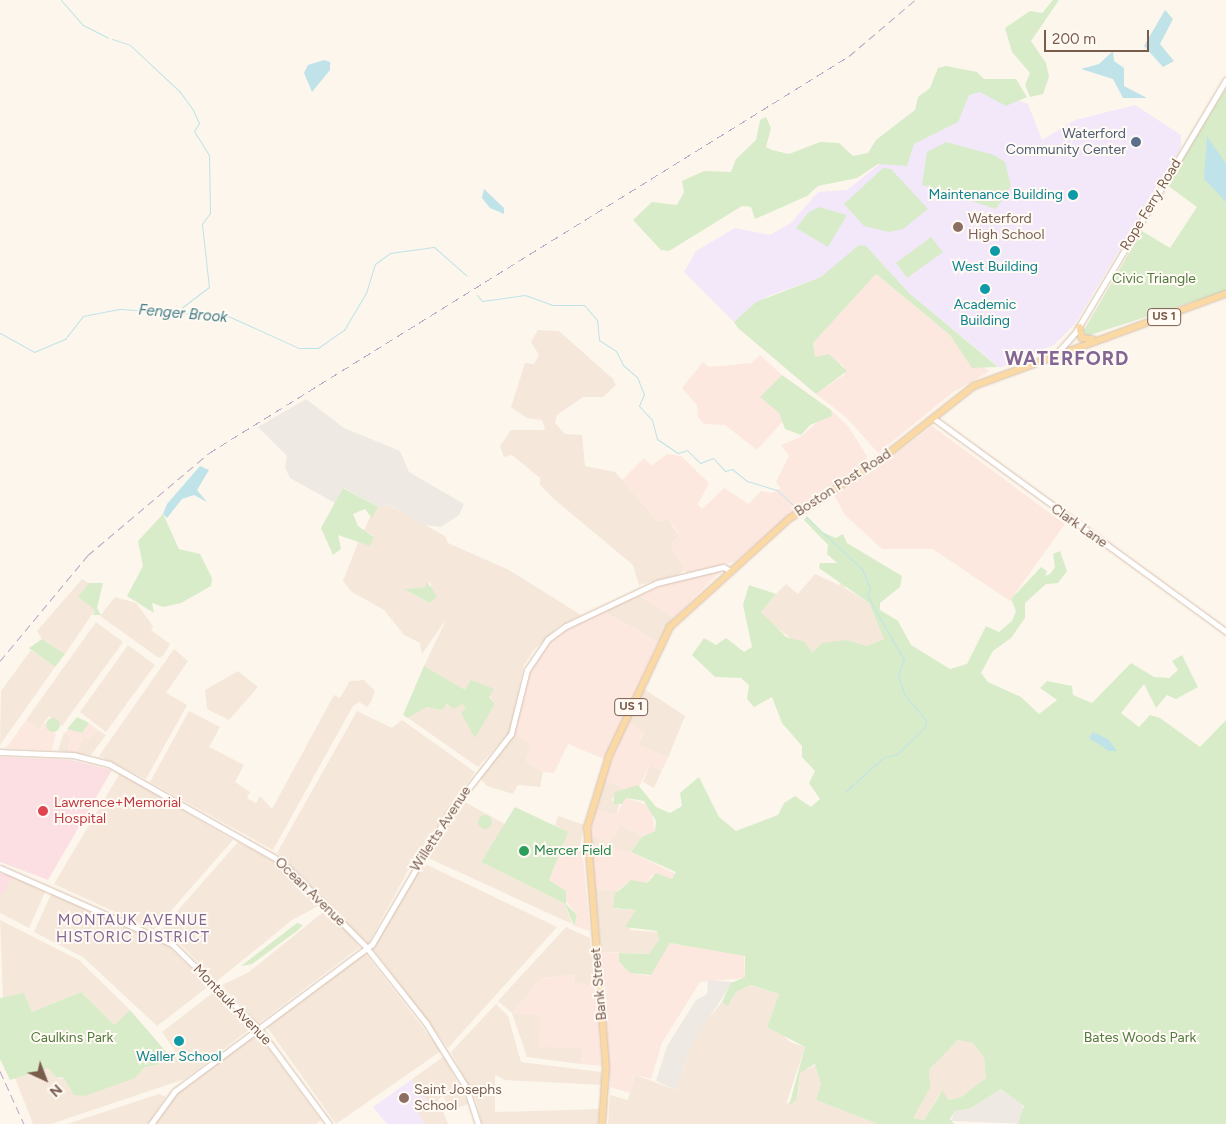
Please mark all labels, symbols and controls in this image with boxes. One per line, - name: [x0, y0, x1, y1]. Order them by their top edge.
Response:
- scale bar: [1046, 20, 1151, 52]
- text: 200 m: [1052, 30, 1096, 48]
- place label: Waterford Community Center: [1006, 126, 1126, 158]
- marker: Waterford Community Center: [1130, 136, 1142, 148]
- street label: Rope Ferry Road: [1117, 156, 1185, 254]
- place label: Maintenance Building: [928, 187, 1063, 203]
- marker: Maintenance Building: [1067, 189, 1079, 201]
- place label: Waterford High School: [968, 211, 1045, 243]
- marker: Waterford High School: [952, 221, 964, 233]
- marker: West Building: [989, 245, 1001, 257]
- place label: West Building: [952, 259, 1038, 275]
- park label: Civic Triangle: [1112, 271, 1196, 287]
- marker: Academic Building: [979, 283, 991, 295]
- place label: Academic Building: [954, 297, 1016, 330]
- water label: Fenger Brook: [138, 301, 228, 327]
- road number: US 1: [1146, 308, 1182, 326]
- district label: WATERFORD: [1004, 348, 1130, 370]
- street label: Boston Post Road: [792, 446, 894, 520]
- street label: Clark Lane: [1047, 500, 1111, 552]
- road number: US 1: [614, 698, 648, 716]
- street label: Willetts Avenue: [407, 783, 475, 875]
- place label: Lawrence+Memorial Hospital: [54, 795, 181, 828]
- marker: Lawrence+Memorial Hospital: [36, 804, 50, 818]
- place label: Mercer Field: [534, 843, 611, 859]
- marker: Mercer Field: [518, 845, 530, 857]
- street label: Ocean Avenue: [271, 854, 349, 930]
- district label: MONTAUK AVENUE HISTORIC DISTRICT: [54, 911, 212, 946]
- street label: Bank Street: [587, 947, 611, 1021]
- street label: Montauk Avenue: [189, 961, 275, 1049]
- park label: Caulkins Park: [31, 1030, 113, 1046]
- park label: Bates Woods Park: [1084, 1030, 1196, 1046]
- marker: Waller School: [173, 1035, 185, 1047]
- place label: Waller School: [136, 1049, 222, 1065]
- north arrow: [20, 1054, 70, 1104]
- text: N: [46, 1080, 65, 1100]
- place label: Saint Josephs School: [414, 1082, 502, 1114]
- marker: Saint Josephs School: [398, 1092, 410, 1104]

